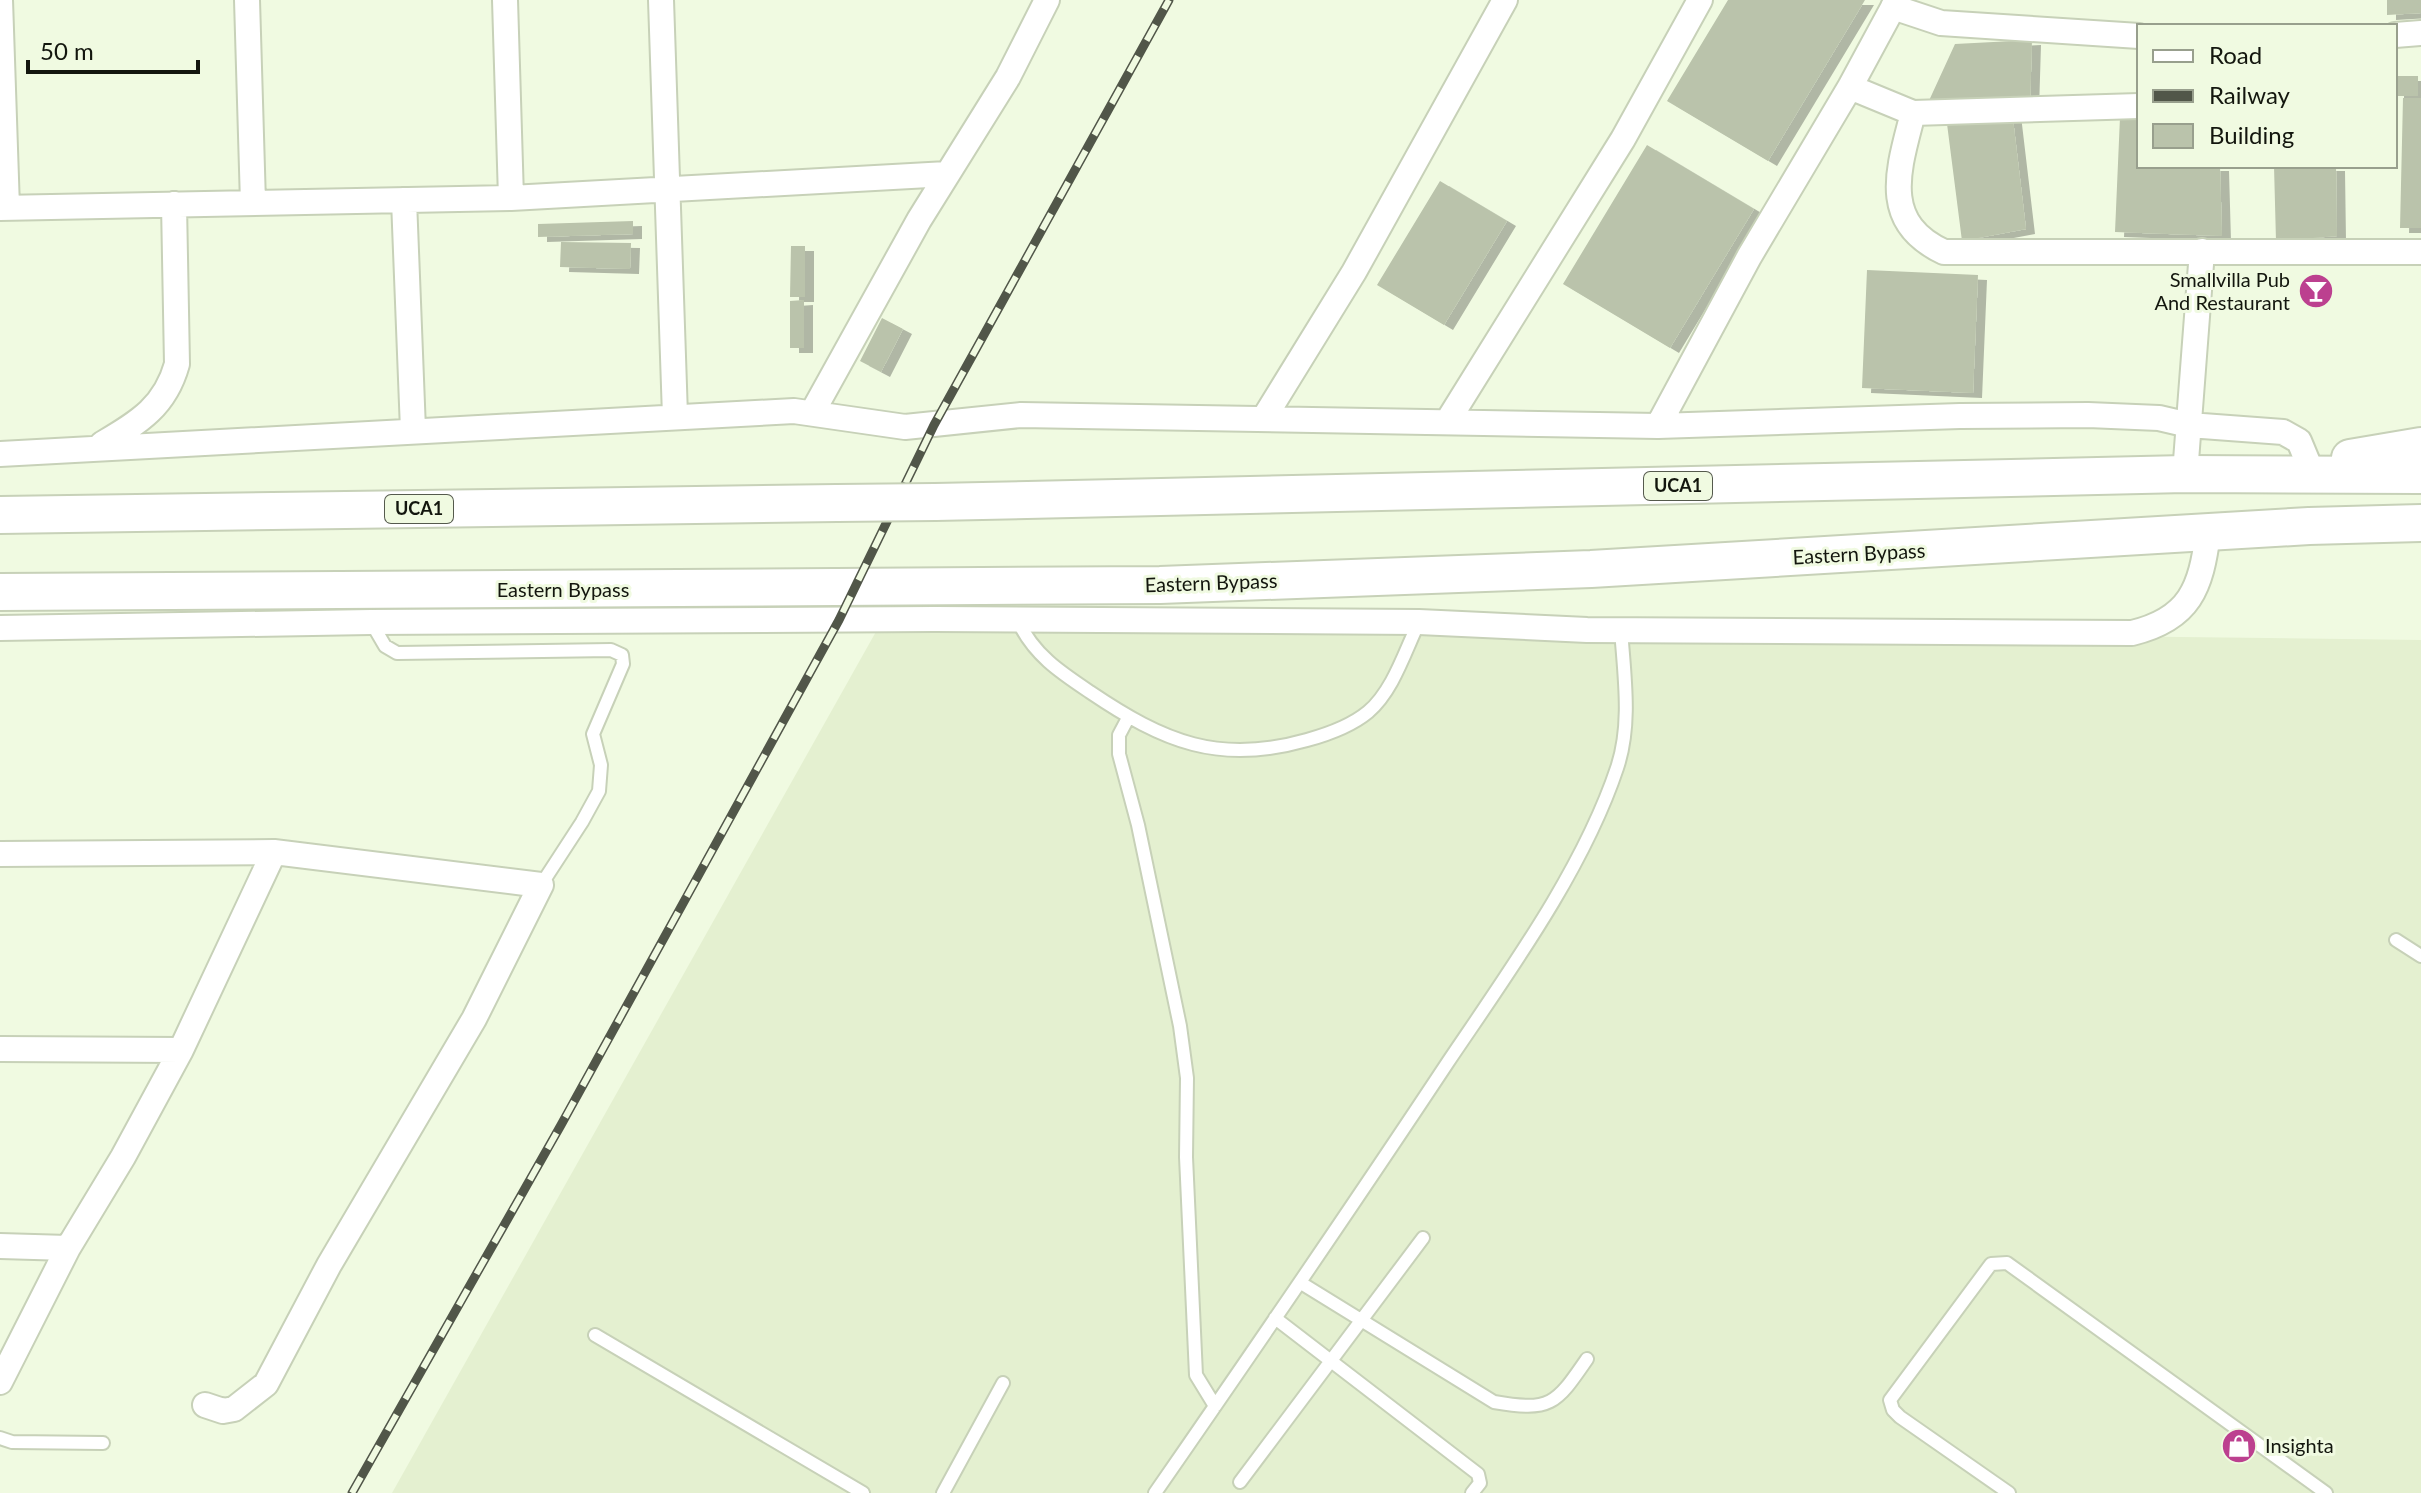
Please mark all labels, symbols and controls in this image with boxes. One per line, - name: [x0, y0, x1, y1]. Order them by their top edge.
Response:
- scale bar: [28, 24, 198, 74]
- legend: [2137, 24, 2397, 168]
- text: 50 m: [40, 36, 94, 65]
- text: Road: [2209, 40, 2262, 69]
- text: Railway: [2209, 80, 2291, 109]
- text: Building: [2209, 120, 2294, 149]
- place label: Smallvilla Pub And Restaurant: [2154, 267, 2290, 314]
- bar icon: Smallvilla Pub And Restaurant: [2297, 272, 2335, 310]
- road number: UCA1: [1644, 472, 1712, 500]
- road number: UCA1: [385, 495, 453, 523]
- street label: Eastern Bypass: [1792, 538, 1926, 568]
- street label: Eastern Bypass: [1144, 568, 1278, 596]
- street label: Eastern Bypass: [497, 577, 629, 601]
- shop icon: Insighta: [2220, 1427, 2258, 1465]
- place label: Insighta: [2265, 1433, 2334, 1457]

